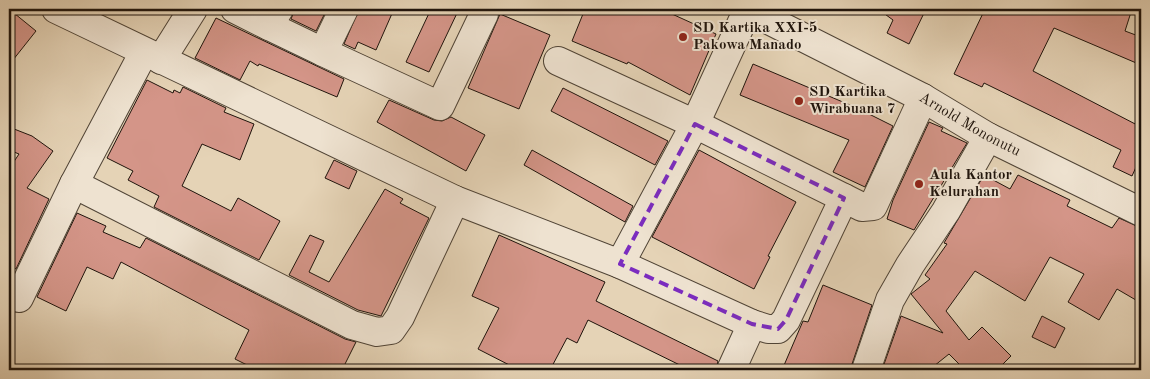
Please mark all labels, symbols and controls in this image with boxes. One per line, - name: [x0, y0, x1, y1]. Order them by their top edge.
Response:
- place label: SD Kartika XXI-5 Pakowa Manado: [693, 21, 817, 53]
- marker: SD Kartika XXI-5 Pakowa Manado: [677, 31, 689, 43]
- place label: SD Kartika Wirabuana 7: [809, 85, 895, 117]
- street label: Arnold Mononutu: [916, 90, 1023, 159]
- marker: SD Kartika Wirabuana 7: [793, 95, 805, 107]
- place label: Aula Kantor Kelurahan: [929, 168, 1013, 200]
- marker: Aula Kantor Kelurahan: [913, 178, 925, 190]

